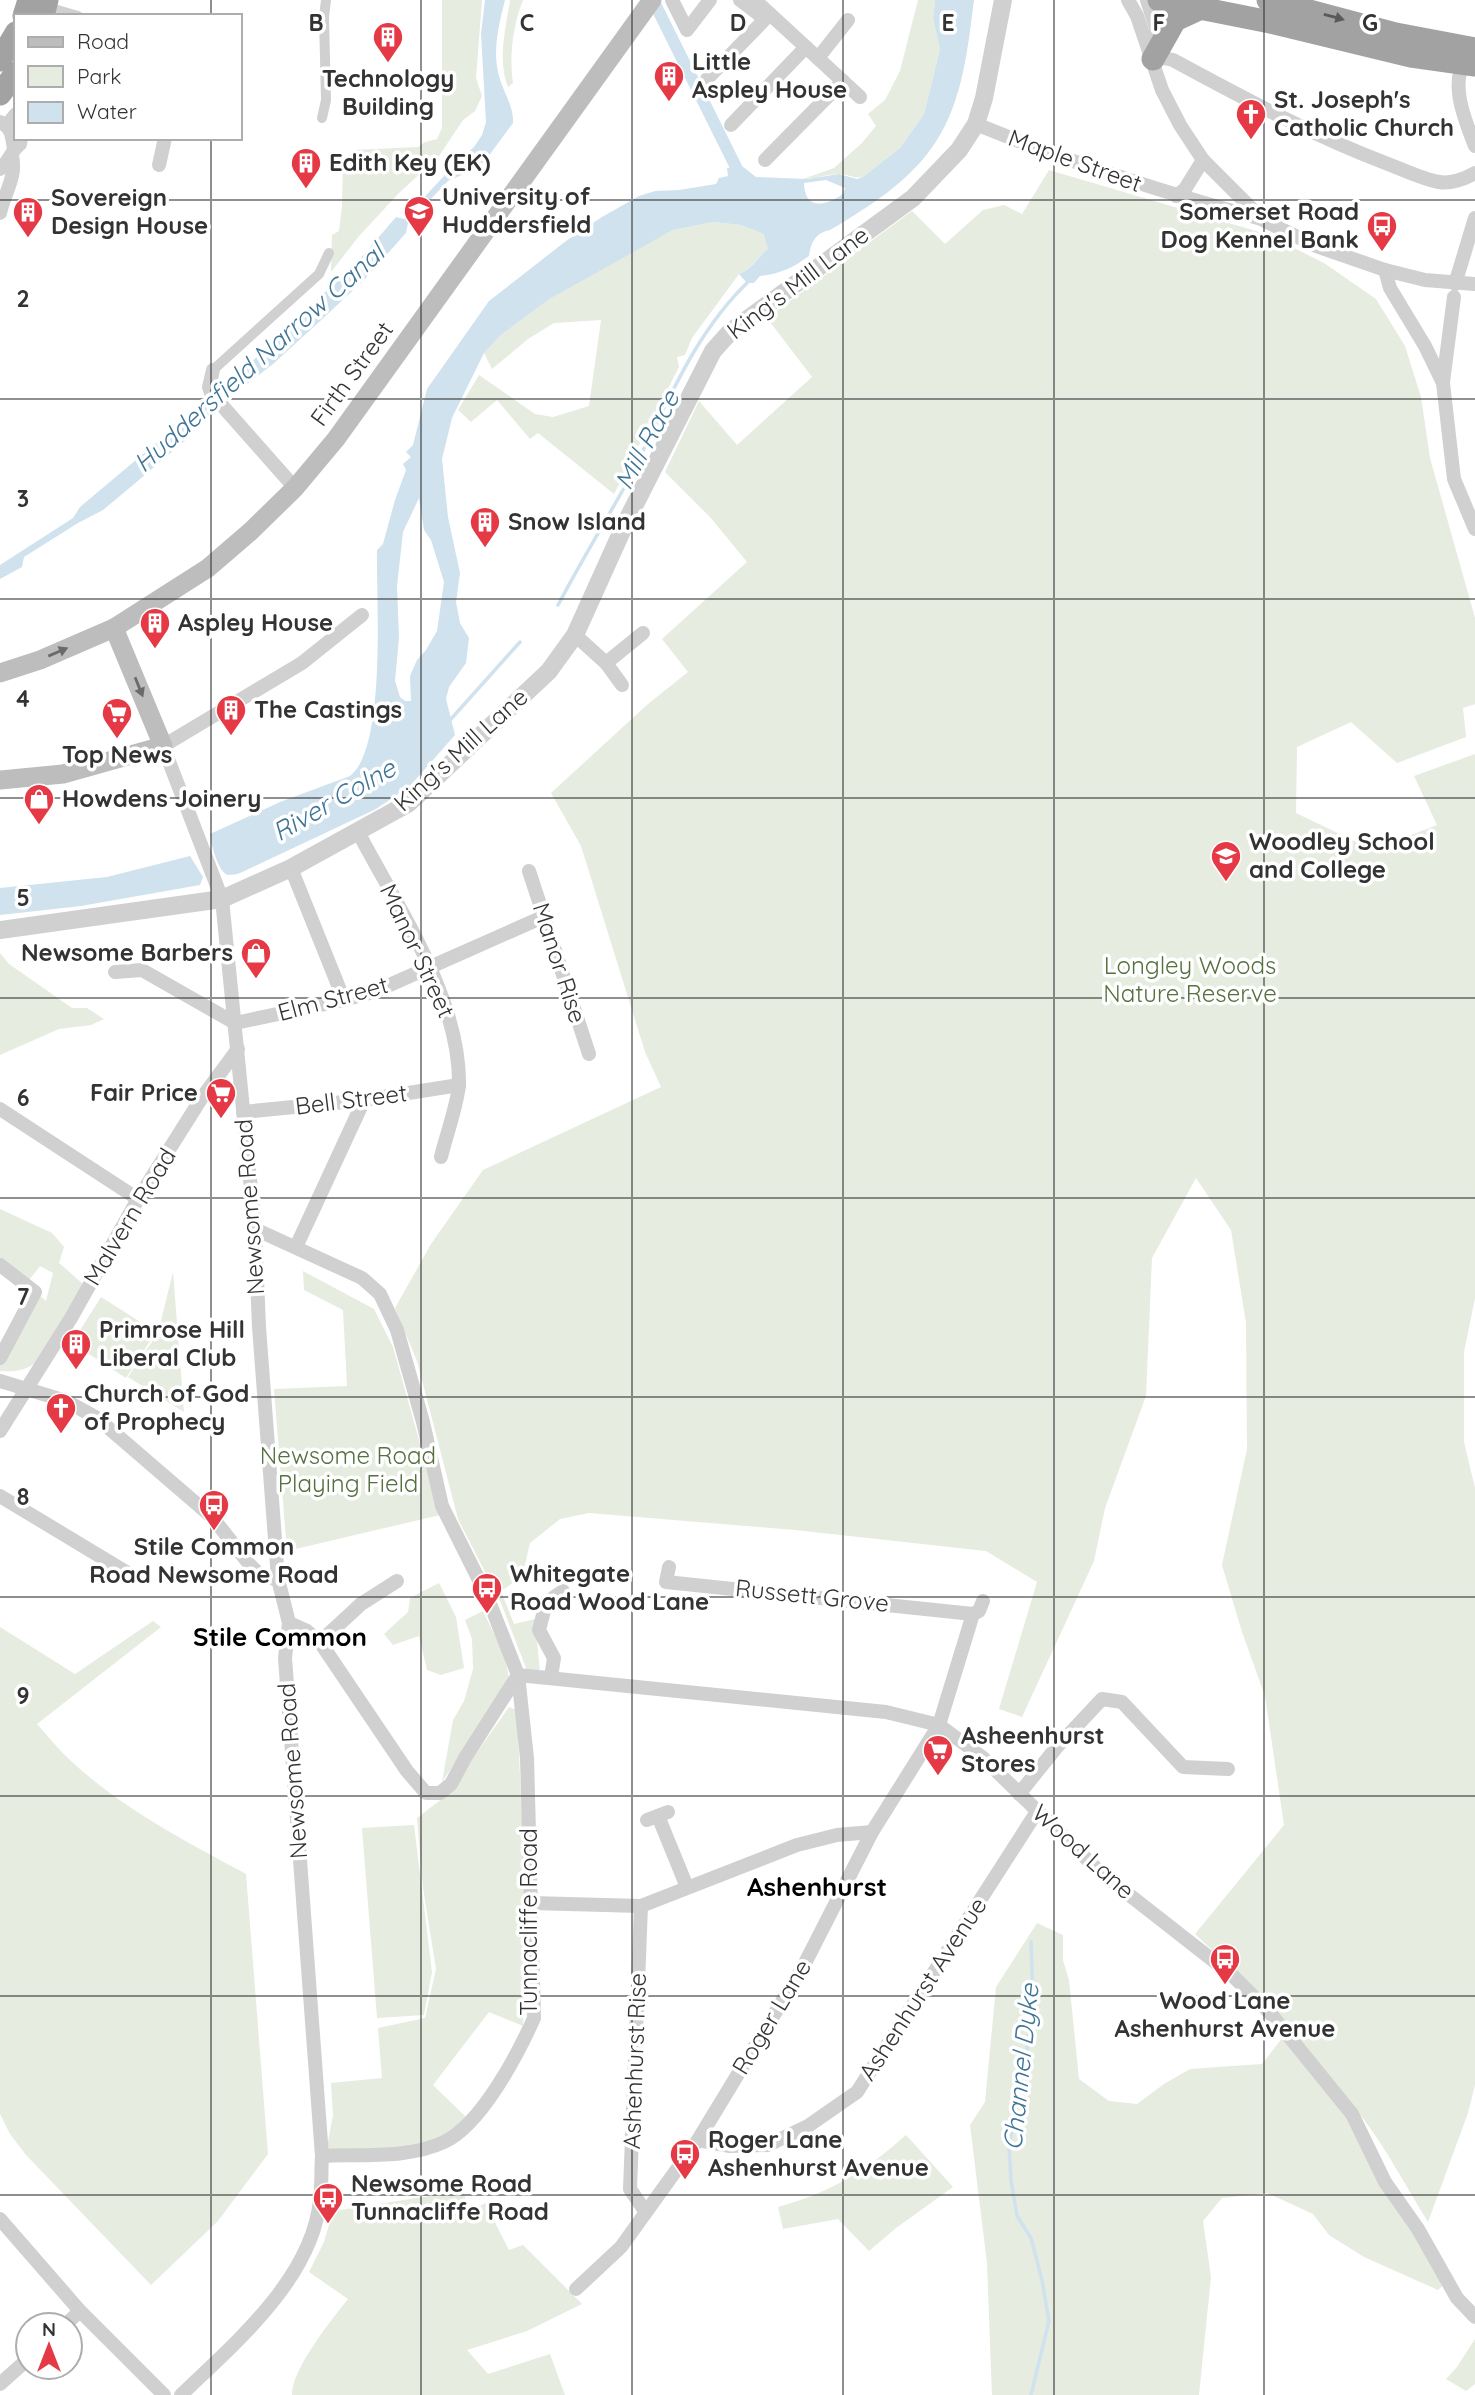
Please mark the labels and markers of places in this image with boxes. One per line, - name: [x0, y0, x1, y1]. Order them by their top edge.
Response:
- building icon: Technology Building: [371, 20, 405, 64]
- place label: Little Aspley House: [692, 46, 847, 104]
- building icon: Little Aspley House: [652, 59, 686, 103]
- place label: Technology Building: [322, 63, 454, 121]
- place label: St. Joseph's Catholic Church: [1274, 84, 1454, 142]
- church icon: St. Joseph's Catholic Church: [1234, 97, 1268, 141]
- building icon: Edith Key (EK): [289, 146, 323, 190]
- place label: Edith Key (EK): [329, 147, 491, 177]
- place label: University of Huddersfield: [442, 181, 591, 239]
- place label: Sovereign Design House: [51, 182, 208, 240]
- school or university icon: University of Huddersfield: [402, 194, 436, 238]
- building icon: Sovereign Design House: [11, 195, 45, 239]
- place label: Somerset Road Dog Kennel Bank: [1161, 196, 1359, 254]
- bus stop icon: Somerset Road Dog Kennel Bank: [1365, 209, 1399, 253]
- building icon: Snow Island: [468, 505, 502, 549]
- place label: Snow Island: [508, 506, 646, 536]
- building icon: Aspley House: [138, 606, 172, 650]
- place label: Aspley House: [178, 607, 333, 637]
- building icon: The Castings: [214, 693, 248, 737]
- place label: The Castings: [254, 694, 402, 724]
- supermarket icon: Top News: [100, 696, 134, 740]
- place label: Top News: [62, 739, 172, 769]
- shop icon: Howdens Joinery: [22, 782, 56, 826]
- place label: Howdens Joinery: [62, 783, 261, 813]
- place label: Woodley School and College: [1249, 826, 1435, 884]
- school or university icon: Woodley School and College: [1209, 839, 1243, 883]
- shop icon: Newsome Barbers: [239, 936, 273, 980]
- place label: Newsome Barbers: [21, 937, 233, 967]
- supermarket icon: Fair Price: [204, 1076, 238, 1120]
- place label: Fair Price: [90, 1077, 198, 1107]
- place label: Primrose Hill Liberal Club: [99, 1314, 245, 1372]
- building icon: Primrose Hill Liberal Club: [59, 1327, 93, 1371]
- place label: Church of God of Prophecy: [84, 1378, 249, 1436]
- church icon: Church of God of Prophecy: [44, 1391, 78, 1435]
- bus stop icon: Stile Common Road Newsome Road: [197, 1488, 231, 1532]
- place label: Stile Common Road Newsome Road: [89, 1531, 339, 1589]
- place label: Whitegate Road Wood Lane: [510, 1558, 709, 1616]
- bus stop icon: Whitegate Road Wood Lane: [470, 1571, 504, 1615]
- place label: Asheenhurst Stores: [961, 1720, 1105, 1778]
- supermarket icon: Asheenhurst Stores: [921, 1733, 955, 1777]
- bus stop icon: Wood Lane Ashenhurst Avenue: [1208, 1942, 1242, 1986]
- place label: Wood Lane Ashenhurst Avenue: [1115, 1985, 1335, 2043]
- place label: Roger Lane Ashenhurst Avenue: [708, 2124, 929, 2182]
- bus stop icon: Roger Lane Ashenhurst Avenue: [668, 2137, 702, 2181]
- place label: Newsome Road Tunnacliffe Road: [351, 2168, 549, 2226]
- bus stop icon: Newsome Road Tunnacliffe Road: [311, 2181, 345, 2225]

